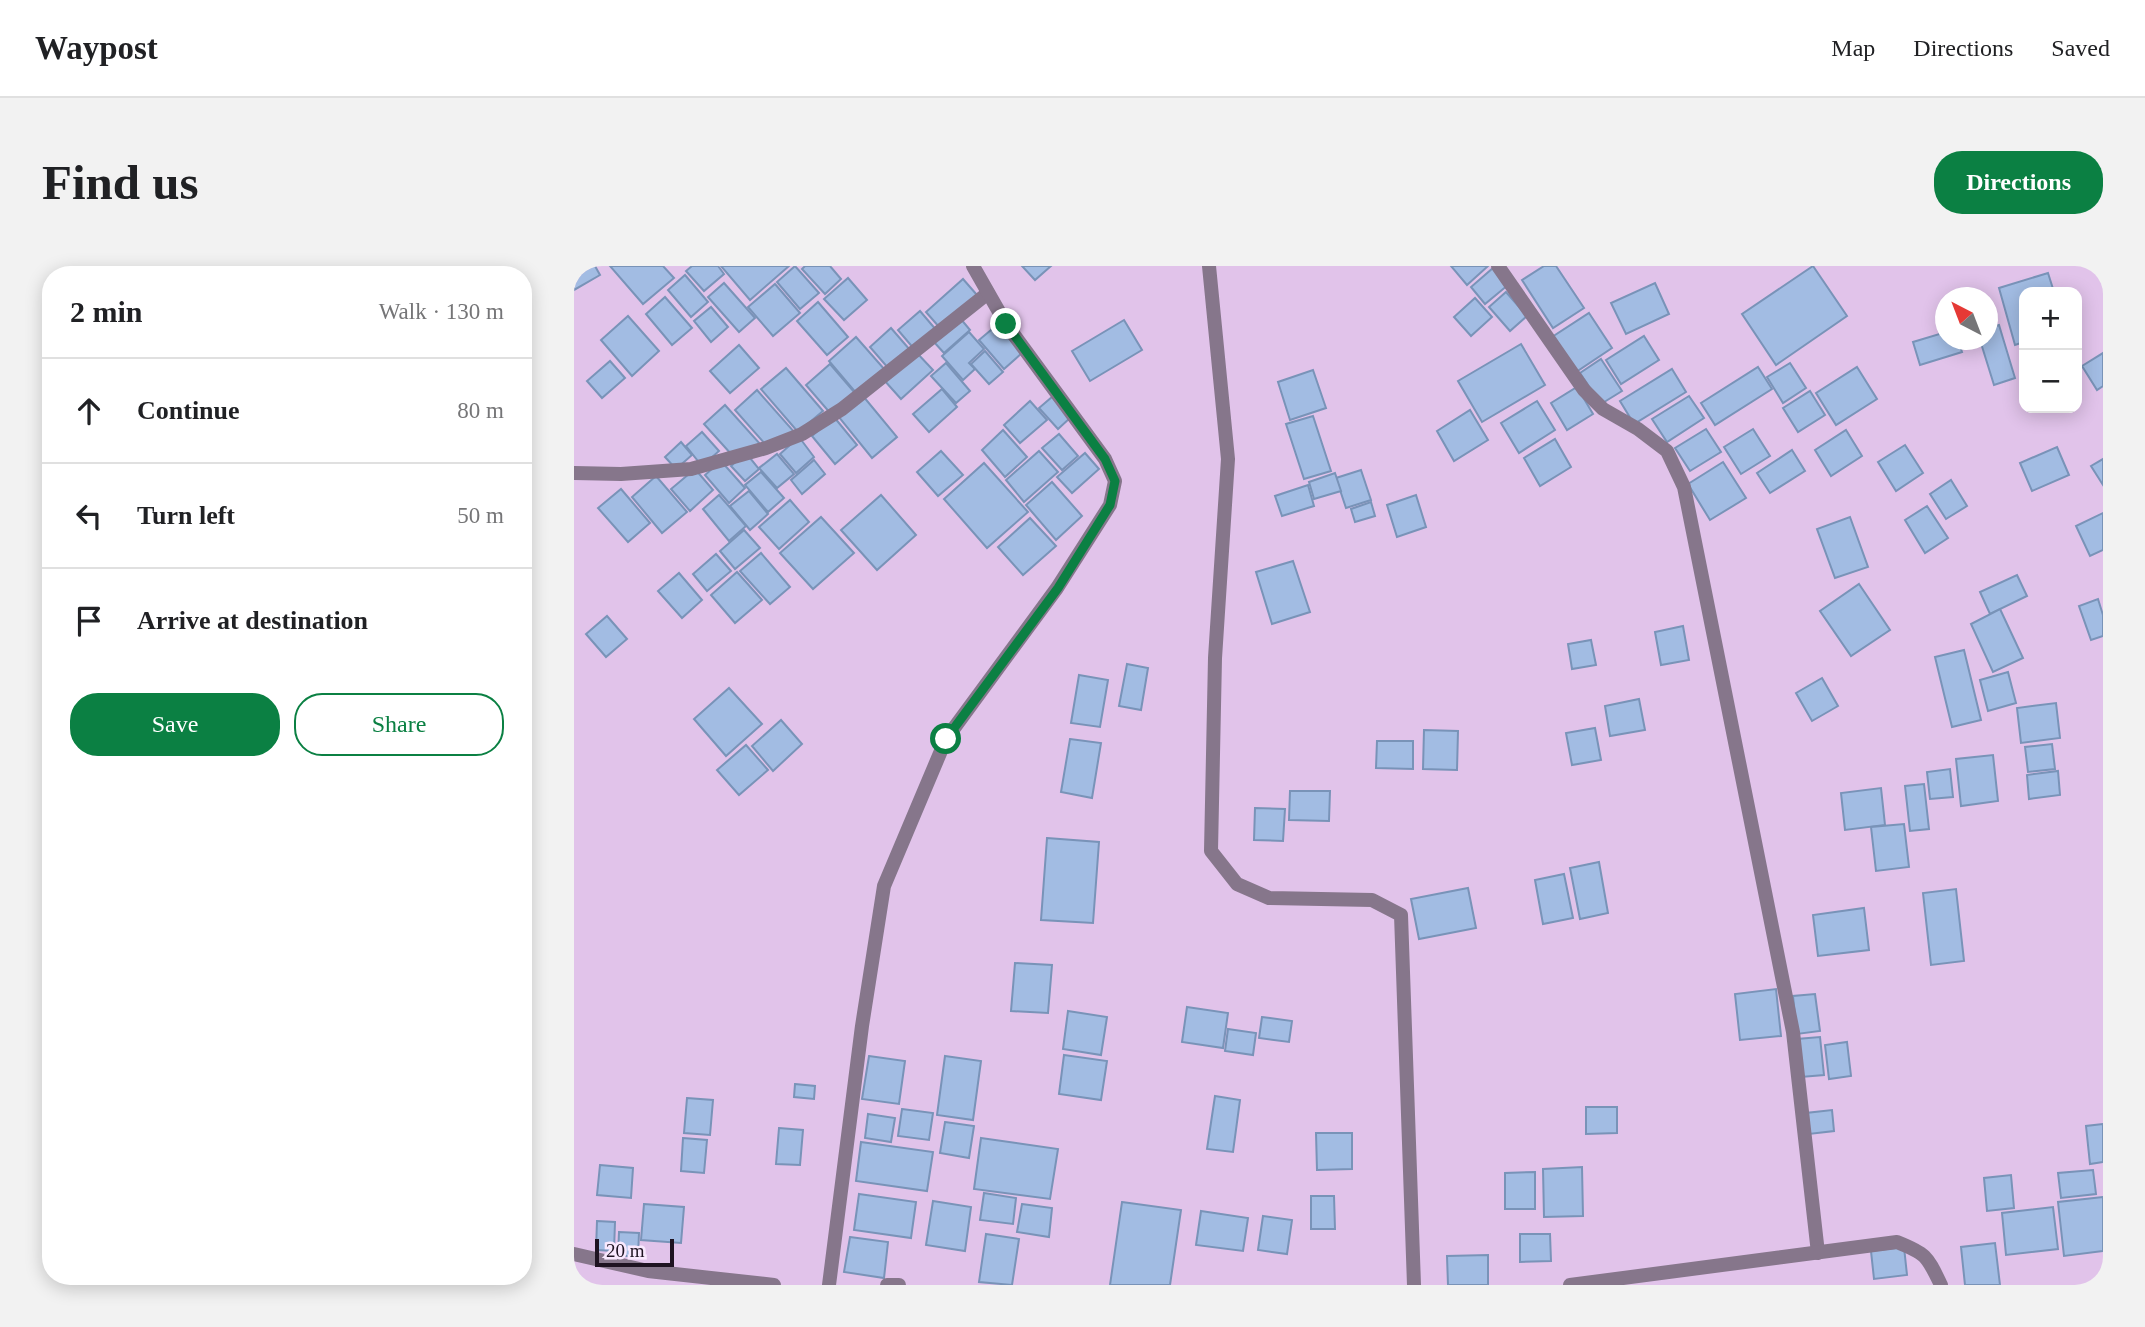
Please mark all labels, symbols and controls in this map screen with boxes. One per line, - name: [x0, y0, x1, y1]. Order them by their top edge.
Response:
- text: Waypost: [35, 30, 158, 66]
- text: Map: [1831, 35, 1875, 61]
- text: Directions: [1913, 35, 2013, 61]
- text: Saved: [2051, 35, 2110, 61]
- button: Directions: [1934, 151, 2103, 214]
- text: Find us: [42, 155, 199, 210]
- north arrow: [1935, 287, 1998, 350]
- map controls: [2019, 287, 2082, 413]
- button: +: [2019, 287, 2082, 350]
- text: 2 min: [70, 295, 143, 328]
- text: Walk · 130 m: [379, 299, 504, 324]
- route end: [990, 308, 1021, 339]
- button: −: [2019, 350, 2082, 413]
- icon: ahead: [70, 392, 108, 430]
- text: Continue: [137, 396, 240, 425]
- text: 80 m: [457, 398, 504, 423]
- icon: left: [70, 497, 108, 535]
- text: Turn left: [137, 501, 235, 530]
- text: 50 m: [457, 503, 504, 528]
- icon: arrive: [70, 602, 108, 640]
- text: Arrive at destination: [137, 606, 368, 635]
- button: Save: [70, 693, 280, 756]
- button: Share: [294, 693, 504, 756]
- route start: [930, 723, 961, 754]
- scale bar: [595, 1236, 674, 1268]
- text: 20 m: [606, 1240, 645, 1261]

